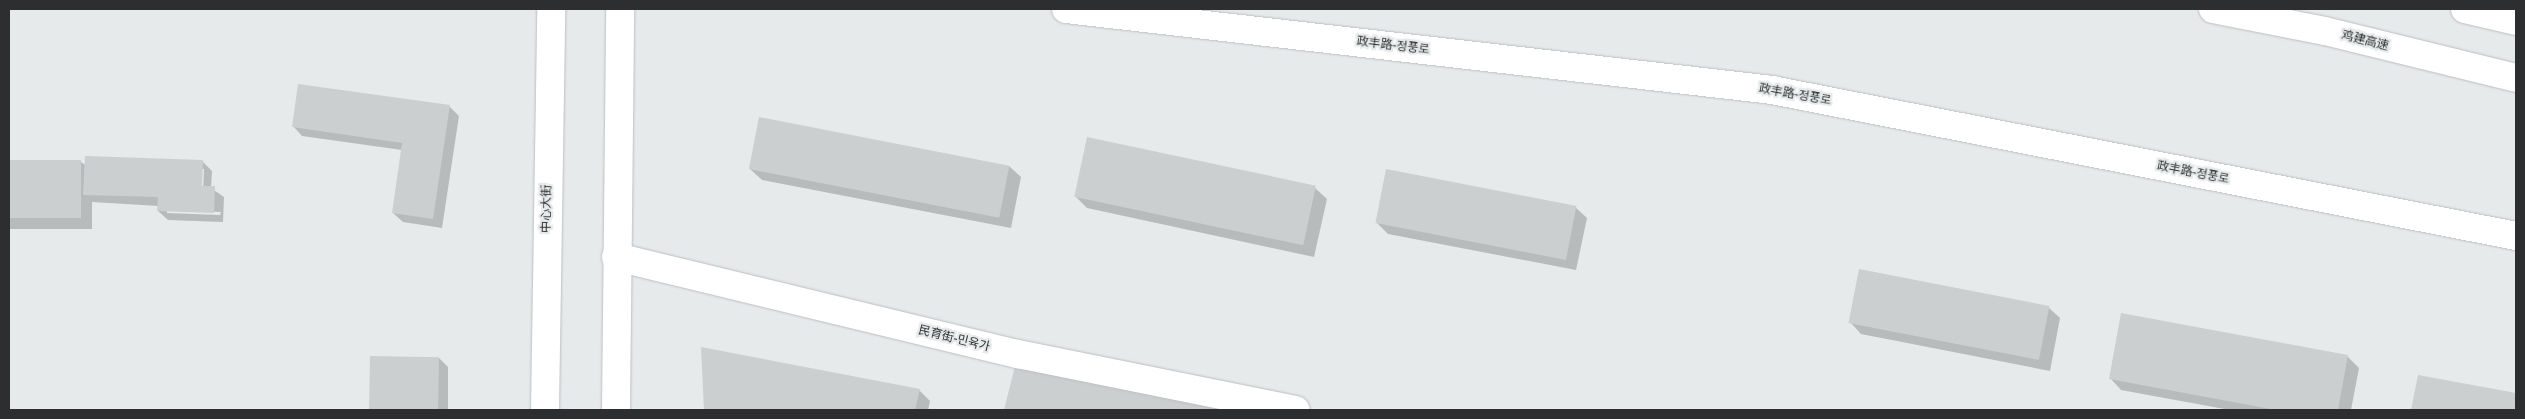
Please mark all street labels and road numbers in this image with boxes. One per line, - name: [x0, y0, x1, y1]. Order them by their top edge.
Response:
- street label: 鸡建高速: [2340, 28, 2390, 54]
- street label: 政丰路-정풍로: [1356, 34, 1430, 58]
- street label: 政丰路-정풍로: [1758, 82, 1832, 108]
- street label: 政丰路-정풍로: [2156, 159, 2230, 187]
- street label: 中心大街: [539, 185, 555, 233]
- street label: 民育街-민육가: [917, 323, 991, 355]

